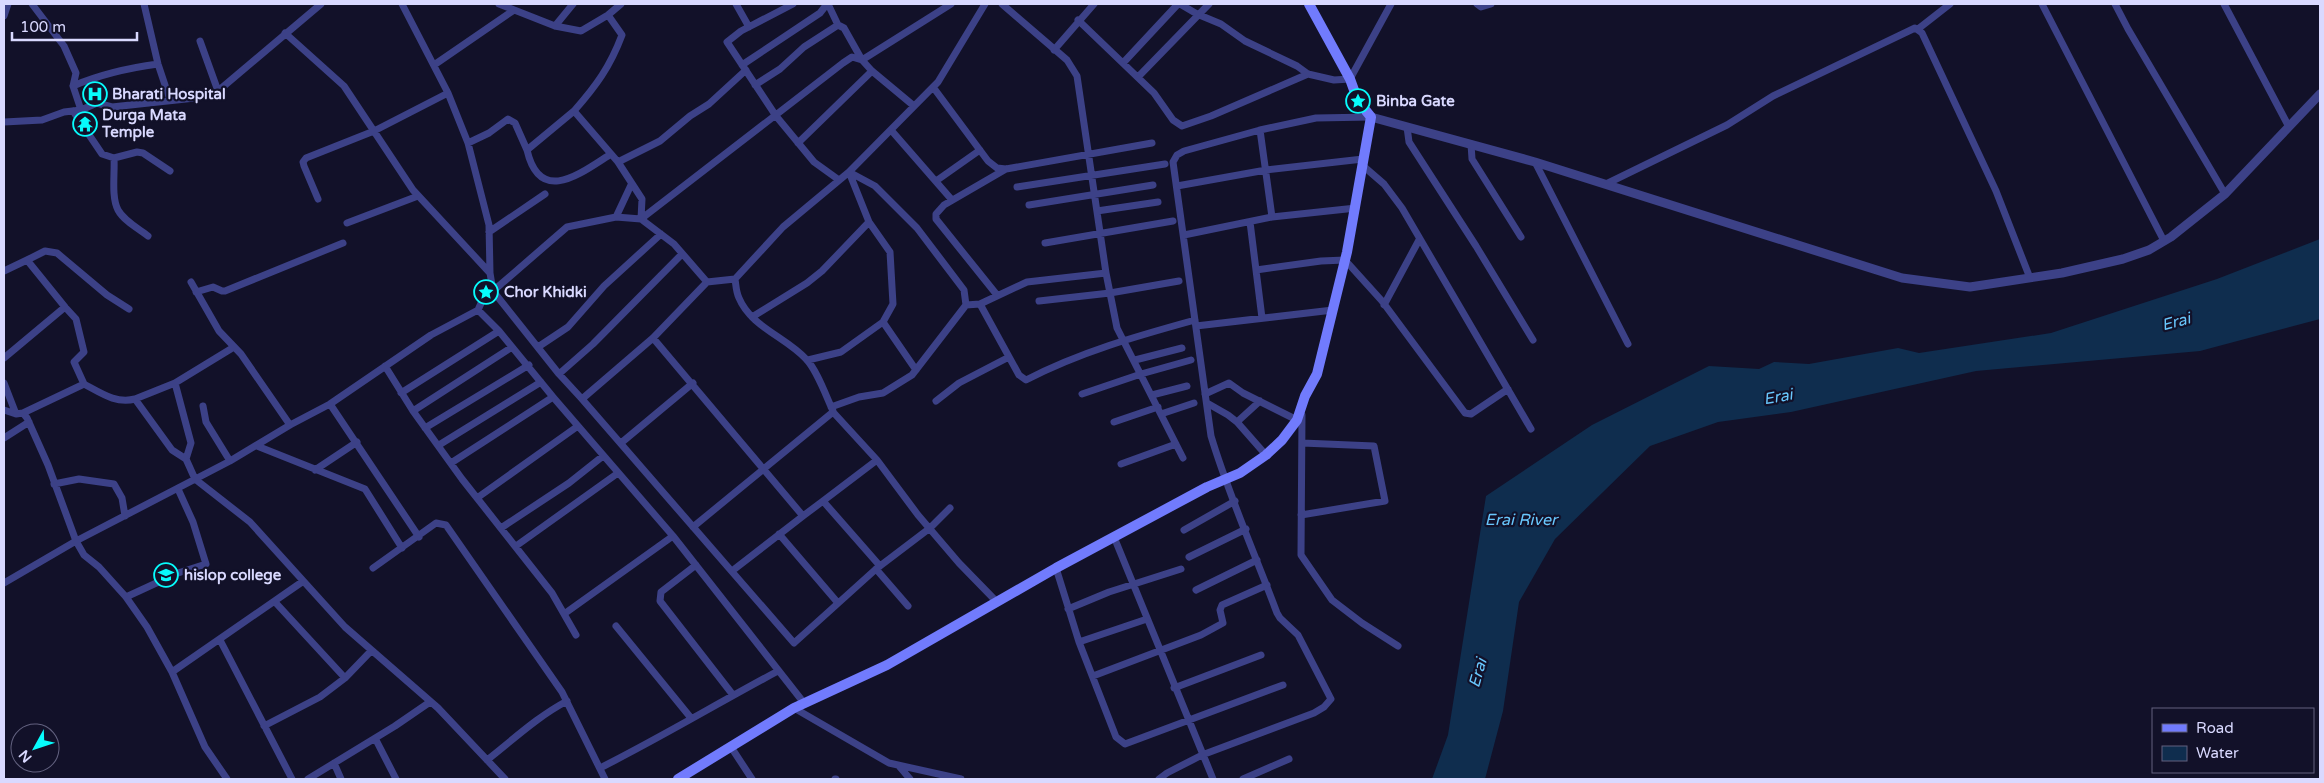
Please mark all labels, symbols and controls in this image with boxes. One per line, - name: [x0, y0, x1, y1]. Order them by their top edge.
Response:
- scale bar: [12, 10, 138, 42]
- text: 100 m: [20, 18, 66, 36]
- hospital icon: Bharati Hospital: [82, 81, 108, 107]
- place label: Bharati Hospital: [112, 85, 226, 104]
- place icon: Binba Gate: [1345, 88, 1371, 114]
- place label: Binba Gate: [1376, 92, 1455, 110]
- place label: Durga Mata Temple: [101, 106, 187, 142]
- temple icon: Durga Mata Temple: [72, 111, 98, 137]
- place icon: Chor Khidki: [473, 279, 499, 305]
- place label: Chor Khidki: [504, 283, 587, 301]
- water label: Erai: [2159, 308, 2195, 335]
- water label: Erai: [1762, 384, 1796, 409]
- water label: Erai River: [1485, 510, 1559, 530]
- school or university icon: hislop college: [153, 562, 179, 588]
- place label: hislop college: [184, 566, 282, 585]
- water label: Erai: [1464, 654, 1492, 690]
- legend: [2152, 708, 2314, 773]
- text: Road: [2196, 719, 2234, 737]
- north arrow: [10, 723, 60, 773]
- text: Water: [2196, 744, 2239, 762]
- text: N: [15, 746, 36, 766]

